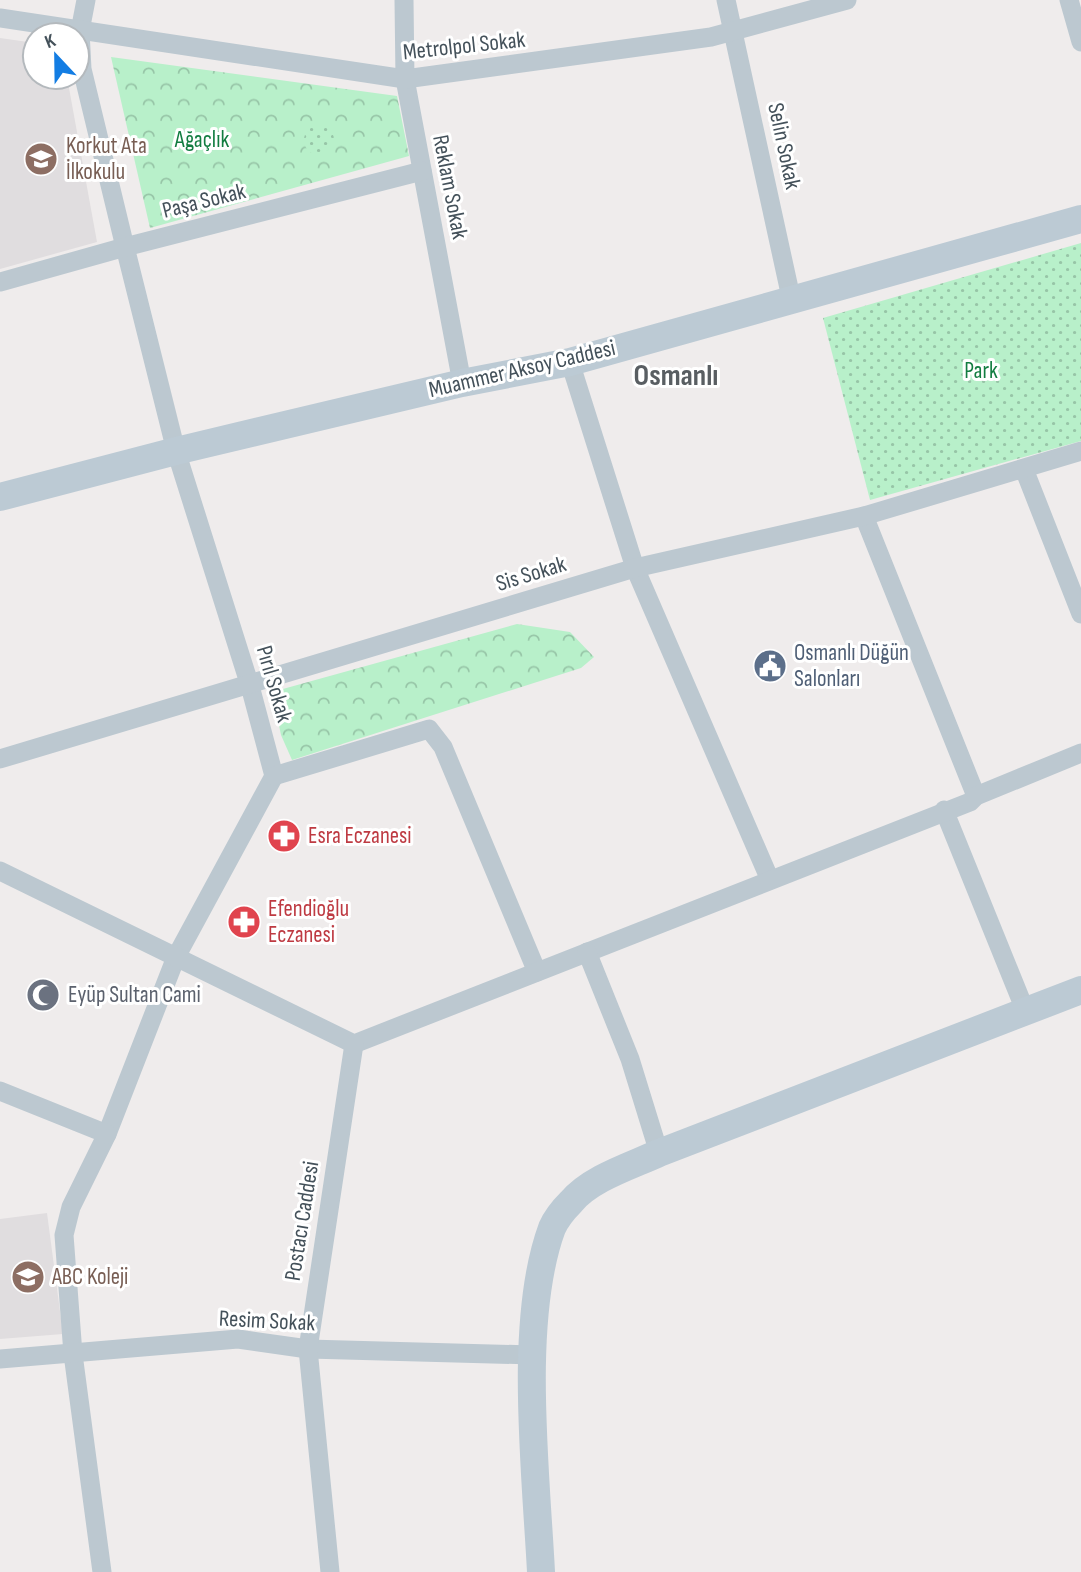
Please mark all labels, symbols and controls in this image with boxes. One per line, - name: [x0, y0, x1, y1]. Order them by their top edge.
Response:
- north arrow: [21, 21, 91, 91]
- street label: Metrolpol Sokak: [402, 26, 527, 66]
- text: K: [42, 29, 59, 54]
- street label: Selin Sokak: [761, 100, 807, 192]
- park label: Ağaçlık: [174, 126, 229, 154]
- place label: Korkut Ata İlkokulu: [66, 132, 147, 186]
- street label: Reklam Sokak: [426, 132, 474, 242]
- school or university icon: Korkut Ata İlkokulu: [22, 140, 60, 178]
- street label: Paşa Sokak: [159, 177, 249, 225]
- street label: Muammer Aksoy Caddesi: [426, 334, 618, 404]
- park label: Park: [964, 357, 998, 385]
- district label: Osmanlı: [634, 358, 718, 394]
- street label: Sis Sokak: [493, 550, 570, 598]
- place label: Osmanlı Düğün Salonları: [794, 639, 909, 693]
- street label: Pırıl Sokak: [250, 642, 298, 726]
- public building icon: Osmanlı Düğün Salonları: [751, 647, 789, 685]
- pharmacy icon: Esra Eczanesi: [265, 817, 303, 855]
- place label: Esra Eczanesi: [308, 822, 412, 850]
- place label: Efendioğlu Eczanesi: [268, 895, 349, 949]
- pharmacy icon: Efendioğlu Eczanesi: [225, 903, 263, 941]
- mosque icon: Eyüp Sultan Cami: [24, 976, 62, 1014]
- place label: Eyüp Sultan Cami: [68, 981, 201, 1009]
- street label: Postacı Caddesi: [279, 1159, 325, 1283]
- school or university icon: ABC Koleji: [9, 1258, 47, 1296]
- place label: ABC Koleji: [51, 1263, 128, 1291]
- street label: Resim Sokak: [218, 1304, 316, 1338]

